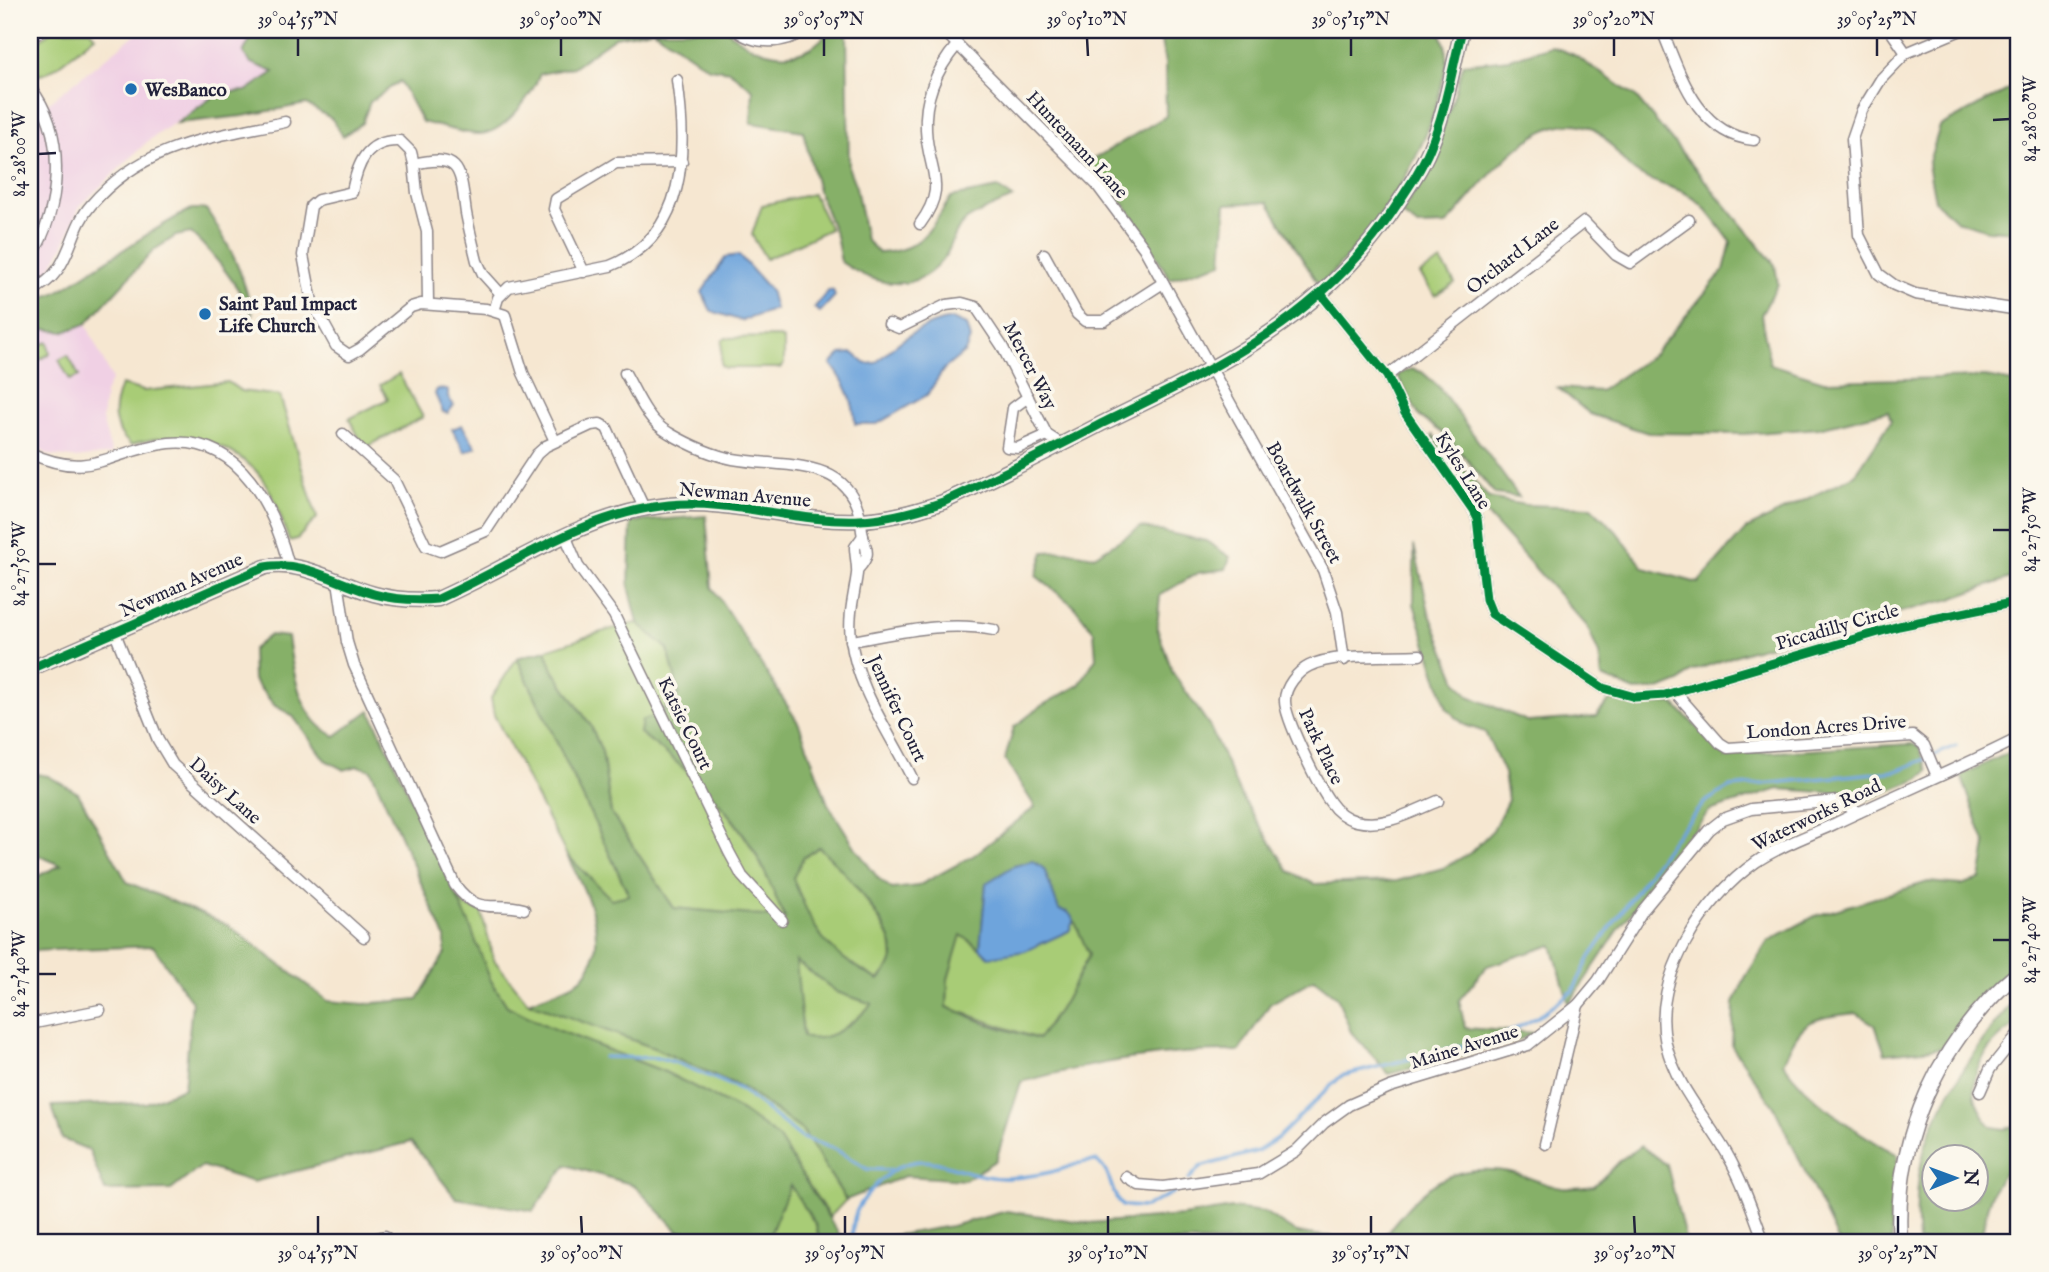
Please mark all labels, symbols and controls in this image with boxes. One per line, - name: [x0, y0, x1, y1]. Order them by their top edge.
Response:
- text: 39°04'55"N: [258, 9, 339, 32]
- text: 39°05'00"N: [520, 9, 603, 32]
- text: 39°05'05"N: [784, 9, 865, 32]
- text: 39°05'10"N: [1047, 9, 1128, 32]
- text: 39°05'15"N: [1312, 9, 1391, 32]
- text: 39°05'20"N: [1573, 9, 1656, 32]
- text: 39°05'25"N: [1837, 9, 1917, 32]
- text: 84°28'00"W: [2020, 75, 2043, 162]
- place label: WesBanco: [144, 79, 227, 103]
- marker: WesBanco: [123, 81, 139, 97]
- street label: Huntemann Lane: [1020, 86, 1133, 205]
- text: 84°28'00"W: [9, 110, 32, 197]
- street label: Orchard Lane: [1462, 213, 1565, 300]
- place label: Saint Paul Impact Life Church: [219, 293, 358, 339]
- marker: Saint Paul Impact Life Church: [197, 306, 213, 322]
- street label: Mercer Way: [997, 318, 1062, 415]
- street label: Kyles Lane: [1429, 428, 1496, 515]
- street label: Boardwalk Street: [1260, 438, 1347, 568]
- street label: Newman Avenue: [678, 478, 812, 514]
- text: 84°27'50"W: [2020, 487, 2043, 572]
- text: 84°27'50"W: [9, 521, 32, 606]
- street label: Newman Avenue: [116, 548, 247, 624]
- street label: Piccadilly Circle: [1773, 599, 1902, 657]
- street label: Jennifer Court: [860, 650, 932, 767]
- street label: Katsie Court: [651, 674, 717, 775]
- street label: Park Place: [1292, 705, 1348, 789]
- street label: London Acres Drive: [1745, 710, 1907, 746]
- street label: Daisy Lane: [183, 753, 266, 830]
- street label: Waterworks Road: [1748, 774, 1886, 857]
- text: 84°27'40"W: [2020, 896, 2043, 984]
- text: 84°27'40"W: [9, 930, 32, 1018]
- street label: Maine Avenue: [1407, 1020, 1522, 1076]
- north arrow: [1920, 1142, 1990, 1212]
- text: N: [1958, 1168, 1982, 1187]
- text: 39°04'55"N: [278, 1243, 359, 1266]
- text: 39°05'00"N: [541, 1243, 624, 1266]
- text: 39°05'05"N: [805, 1243, 886, 1266]
- text: 39°05'10"N: [1068, 1243, 1149, 1266]
- text: 39°05'15"N: [1332, 1243, 1411, 1266]
- text: 39°05'20"N: [1594, 1243, 1677, 1266]
- text: 39°05'25"N: [1858, 1243, 1938, 1266]

